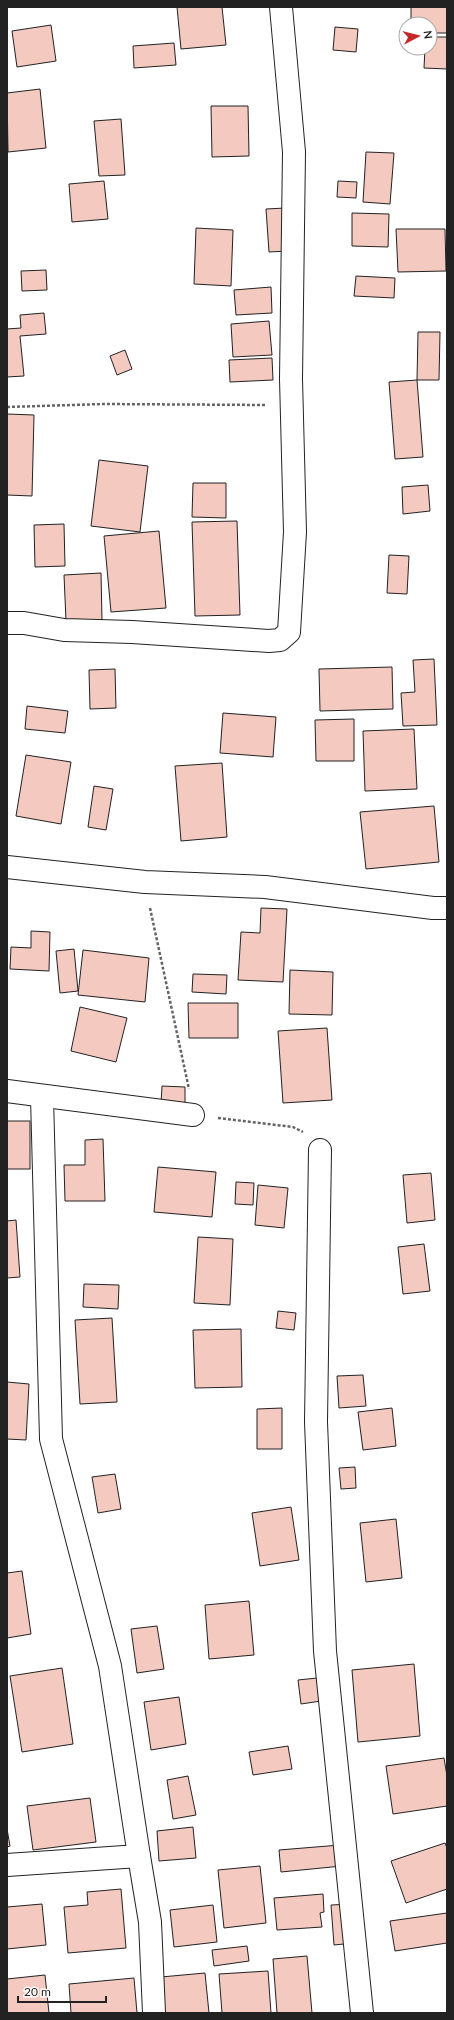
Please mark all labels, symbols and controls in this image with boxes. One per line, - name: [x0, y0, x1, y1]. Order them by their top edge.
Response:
- north arrow: [398, 16, 438, 56]
- text: N: [421, 30, 435, 40]
- scale bar: [18, 1978, 106, 2004]
- text: 20 m: [24, 1984, 51, 1999]

